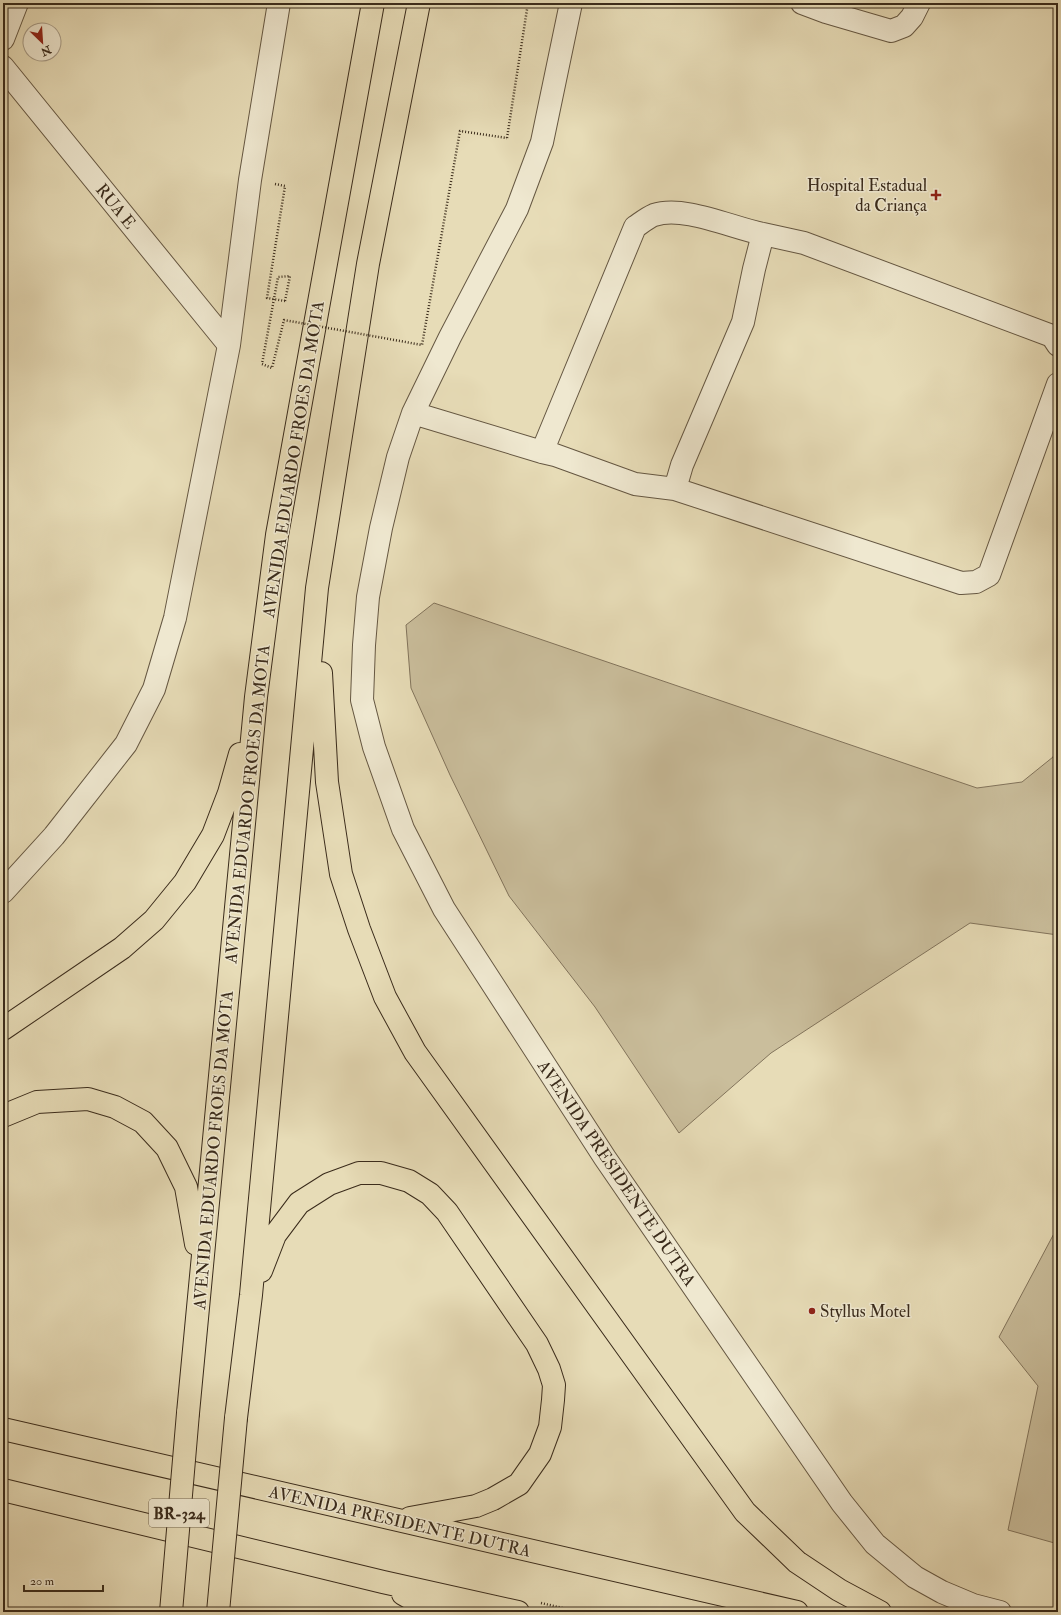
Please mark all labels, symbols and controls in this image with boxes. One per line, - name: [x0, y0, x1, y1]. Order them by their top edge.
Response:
- north arrow: [22, 22, 62, 62]
- text: N: [38, 42, 54, 59]
- place label: Hospital Estadual da Criança: [807, 175, 928, 216]
- street label: RUA E: [91, 179, 140, 233]
- marker: Hospital Estadual da Criança: [930, 189, 942, 201]
- street label: AVENIDA EDUARDO FROES DA MOTA: [258, 299, 329, 620]
- street label: AVENIDA EDUARDO FROES DA MOTA: [220, 643, 275, 965]
- street label: AVENIDA EDUARDO FROES DA MOTA: [189, 989, 238, 1312]
- street label: AVENIDA PRESIDENTE DUTRA: [532, 1055, 700, 1290]
- place label: Styllus Motel: [820, 1301, 911, 1323]
- marker: Styllus Motel: [807, 1306, 817, 1316]
- street label: AVENIDA PRESIDENTE DUTRA: [266, 1481, 533, 1562]
- road number: BR-324: [149, 1499, 209, 1527]
- scale bar: [24, 1567, 103, 1593]
- text: 20 m: [30, 1574, 55, 1589]

